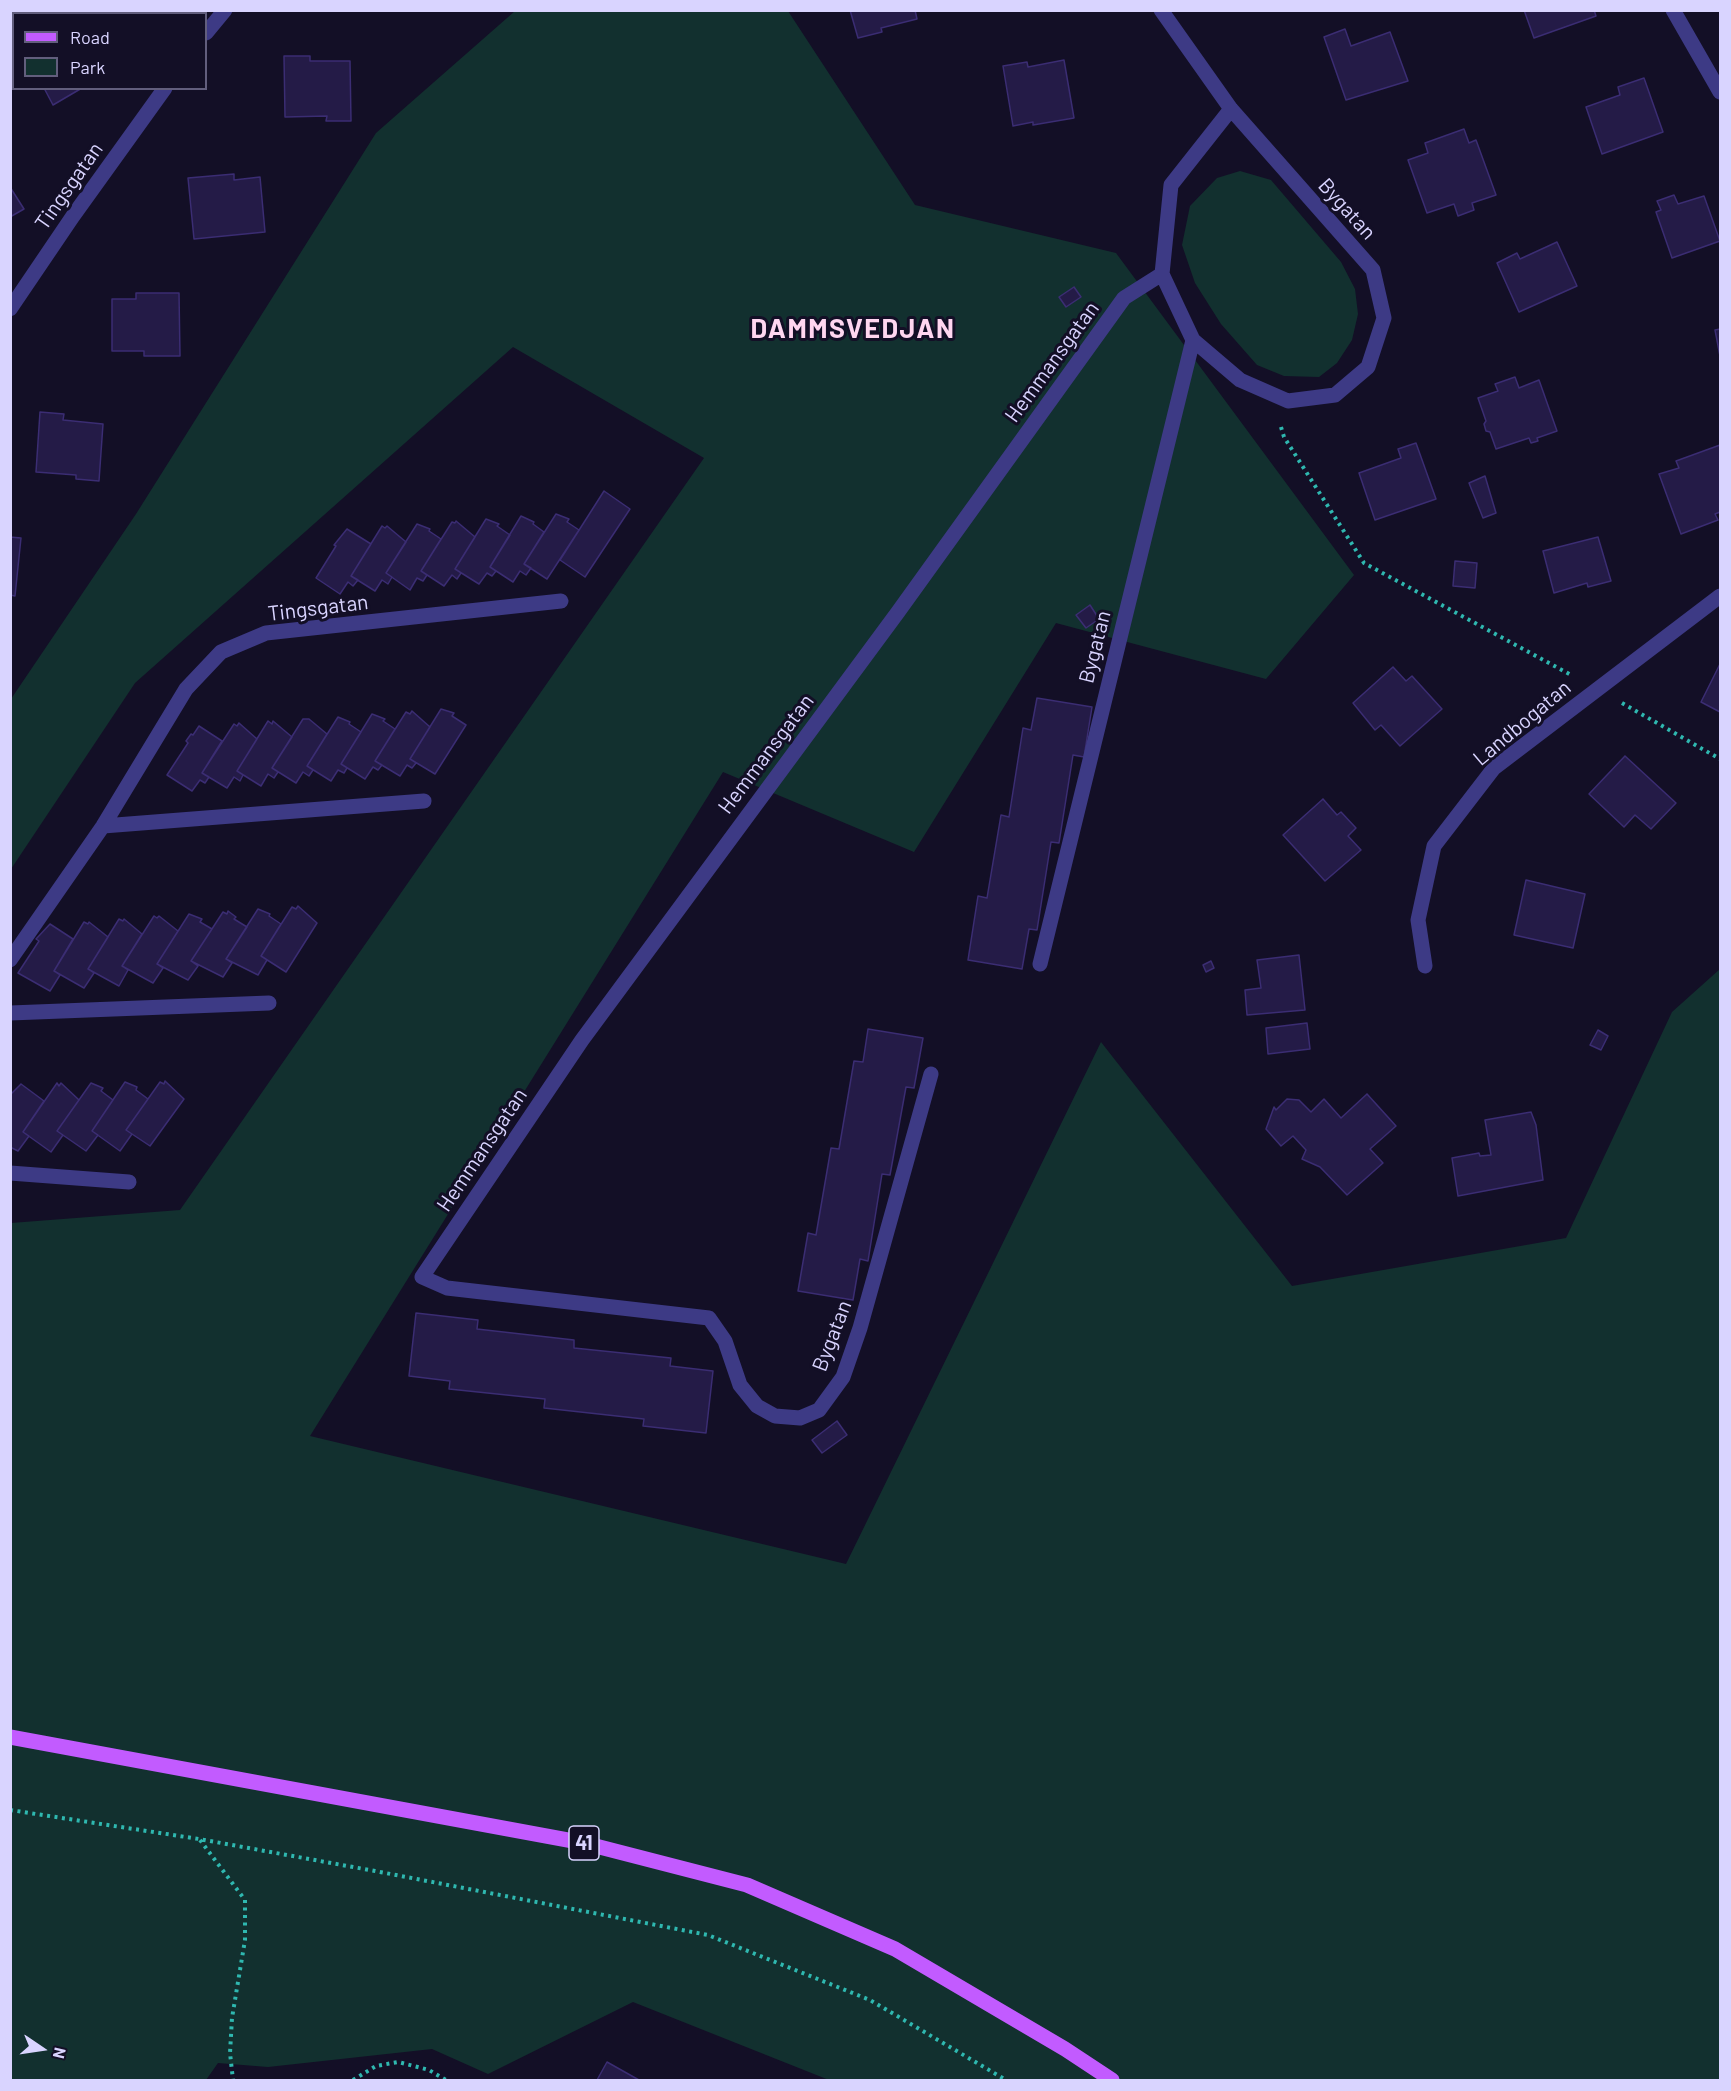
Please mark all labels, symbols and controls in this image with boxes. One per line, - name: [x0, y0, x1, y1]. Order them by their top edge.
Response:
- legend: [12, 12, 207, 90]
- text: Road: [70, 26, 110, 48]
- text: Park: [70, 56, 105, 78]
- street label: Tingsgatan: [30, 137, 108, 235]
- street label: Bygatan: [1313, 173, 1381, 245]
- street label: Hemmansgatan: [1000, 297, 1104, 427]
- district label: DAMMSVEDJAN: [751, 313, 955, 345]
- street label: Tingsgatan: [266, 589, 370, 627]
- street label: Bygatan: [1074, 608, 1116, 686]
- street label: Landbogatan: [1468, 675, 1576, 771]
- street label: Hemmansgatan: [713, 689, 819, 819]
- street label: Hemmansgatan: [431, 1084, 533, 1216]
- street label: Bygatan: [807, 1297, 857, 1375]
- road number: 41: [569, 1826, 599, 1860]
- north arrow: [12, 2019, 72, 2079]
- text: N: [50, 2046, 70, 2060]

